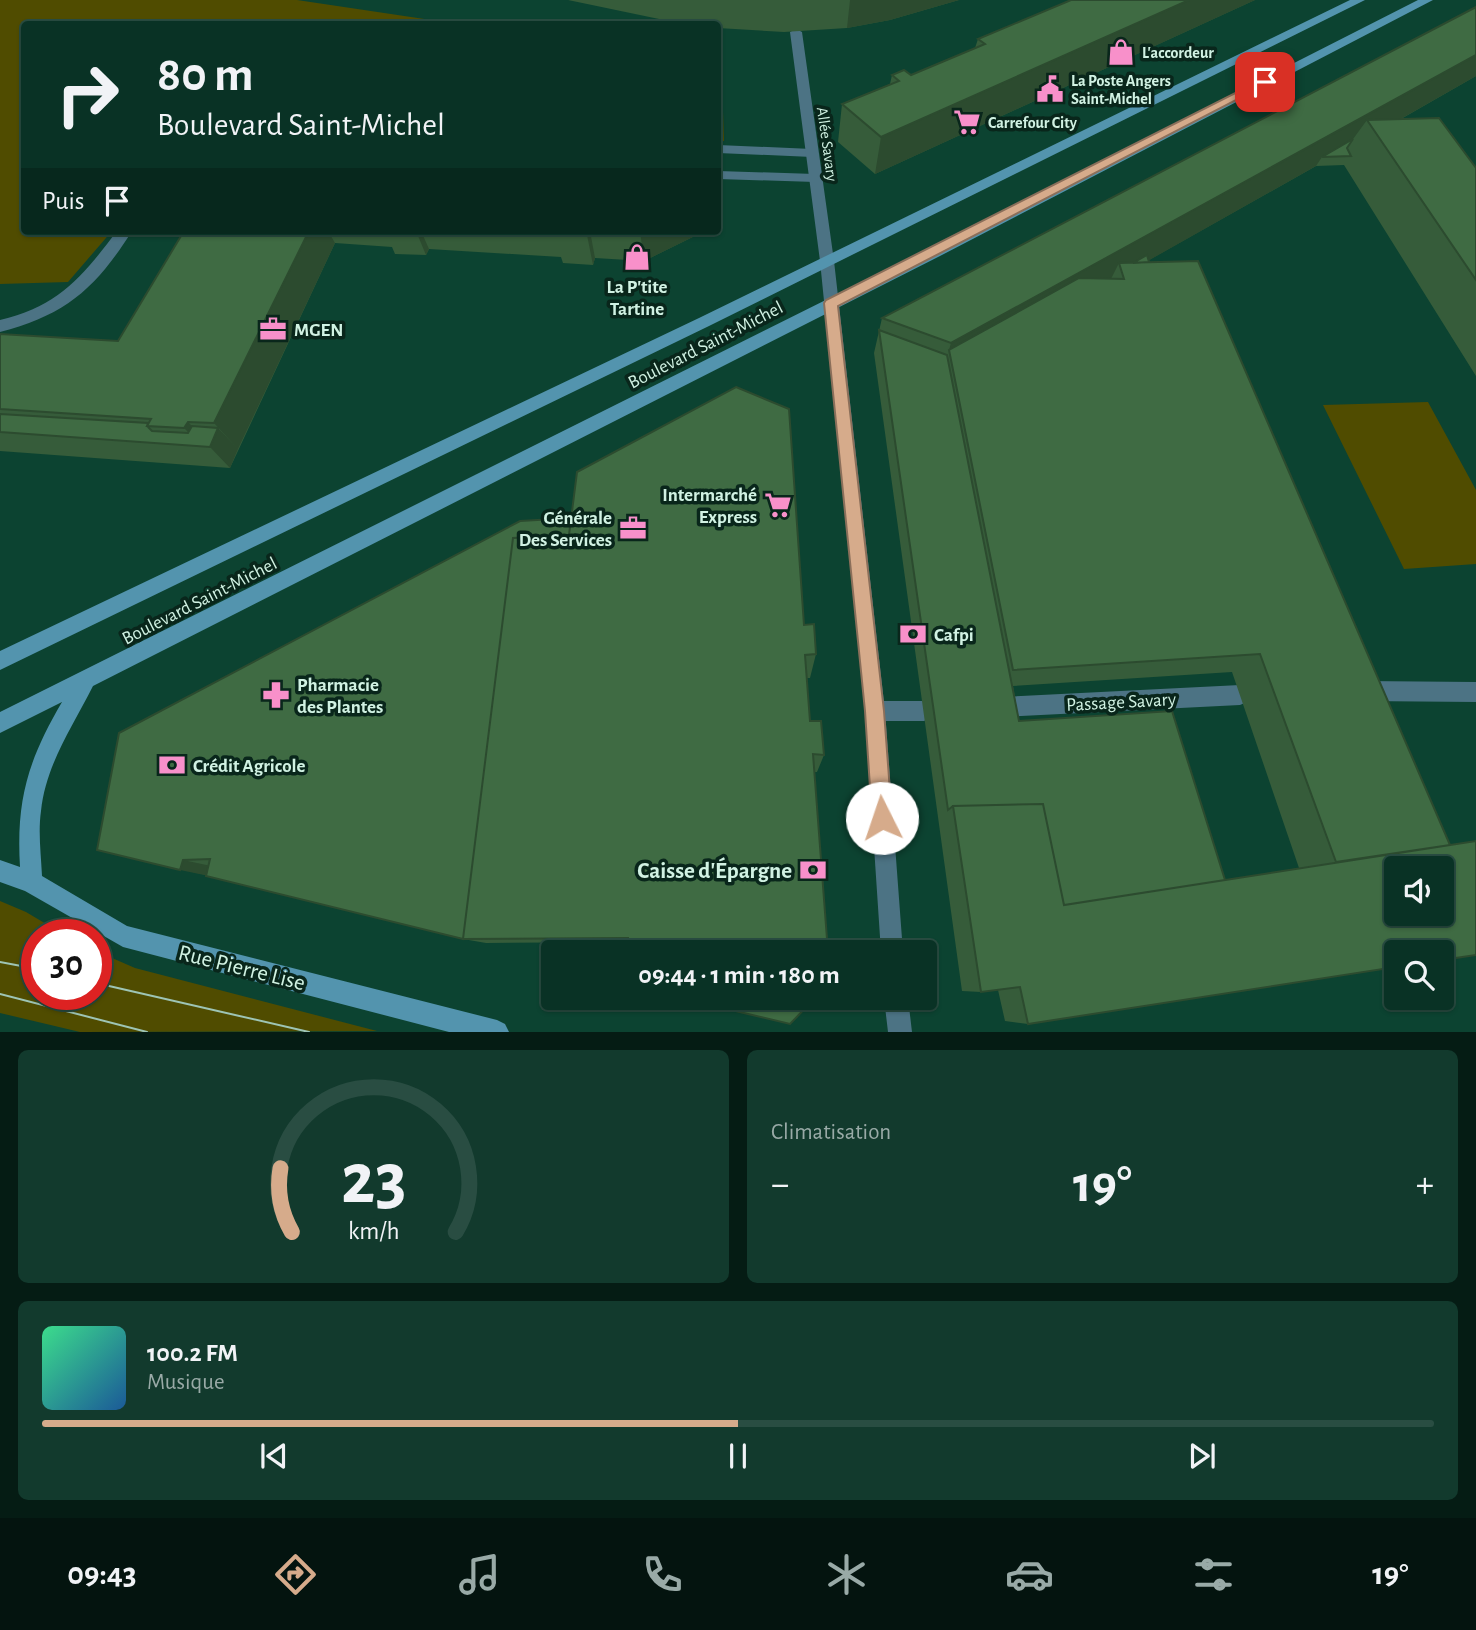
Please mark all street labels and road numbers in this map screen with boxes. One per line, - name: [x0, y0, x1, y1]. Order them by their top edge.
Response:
- street label: Allée Savary: [813, 106, 840, 183]
- street label: Boulevard Saint-Michel: [625, 298, 786, 393]
- street label: Boulevard Saint-Michel: [119, 554, 280, 649]
- street label: Passage Savary: [1066, 690, 1177, 715]
- street label: Rue Pierre Lise: [176, 942, 308, 995]

